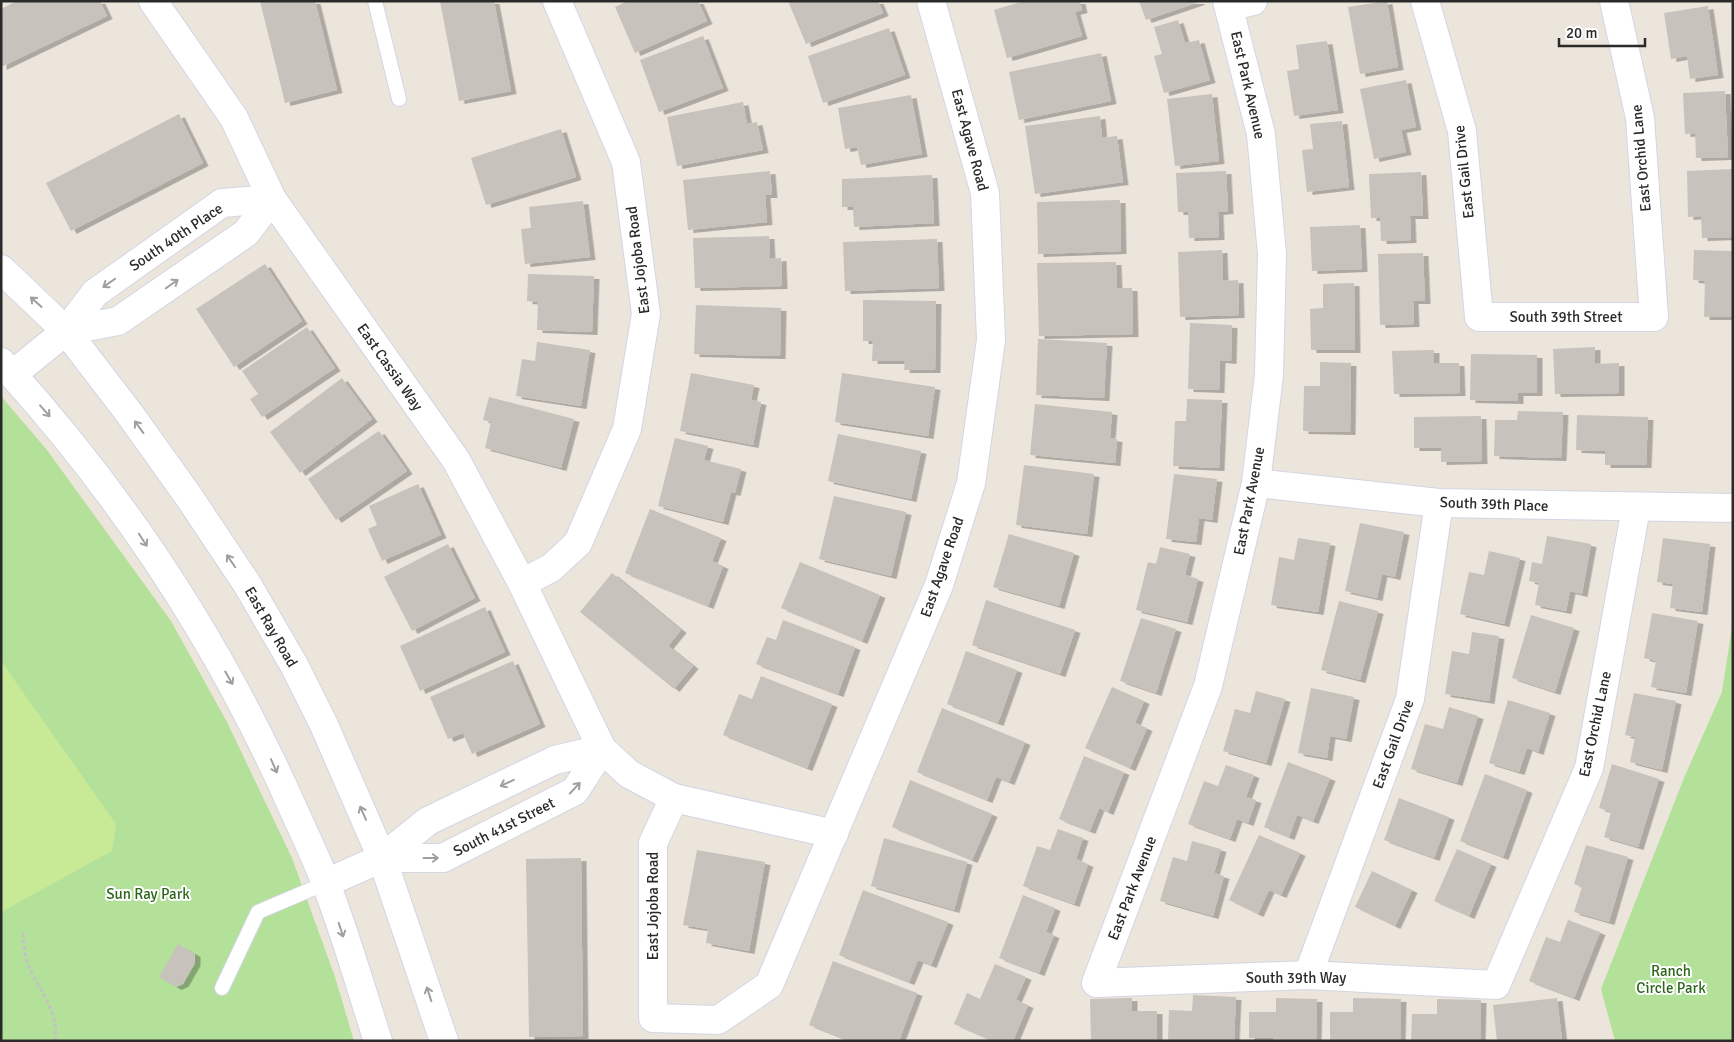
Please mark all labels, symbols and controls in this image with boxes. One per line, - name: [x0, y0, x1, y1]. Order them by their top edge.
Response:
- scale bar: [1559, 15, 1645, 47]
- text: 20 m: [1566, 24, 1597, 42]
- street label: East Park Avenue: [1227, 29, 1269, 141]
- street label: East Agave Road: [948, 87, 992, 193]
- street label: East Orchid Lane: [1627, 104, 1655, 212]
- street label: East Gail Drive: [1450, 124, 1478, 220]
- street label: South 40th Place: [126, 199, 226, 275]
- street label: East Jojoba Road: [622, 205, 654, 315]
- one-way arrow: [102, 278, 116, 288]
- one-way arrow: [165, 279, 179, 289]
- one-way arrow: [30, 296, 43, 307]
- street label: South 39th Street: [1509, 308, 1623, 326]
- street label: East Cassia Way: [353, 320, 427, 414]
- one-way arrow: [39, 405, 50, 418]
- one-way arrow: [134, 420, 144, 434]
- street label: East Park Avenue: [1230, 445, 1268, 557]
- street label: South 39th Place: [1439, 493, 1549, 515]
- street label: East Agave Road: [916, 514, 968, 620]
- one-way arrow: [138, 533, 148, 547]
- one-way arrow: [226, 554, 236, 568]
- street label: East Ray Road: [241, 584, 301, 670]
- street label: East Orchid Lane: [1575, 669, 1615, 779]
- one-way arrow: [225, 670, 235, 685]
- street label: East Gail Drive: [1369, 697, 1417, 791]
- one-way arrow: [270, 758, 280, 773]
- one-way arrow: [500, 779, 515, 788]
- one-way arrow: [569, 782, 581, 794]
- street label: South 41st Street: [450, 794, 558, 860]
- one-way arrow: [357, 806, 367, 821]
- street label: East Park Avenue: [1104, 833, 1160, 943]
- street label: East Jojoba Road: [644, 852, 662, 960]
- one-way arrow: [422, 853, 439, 863]
- park label: Sun Ray Park: [106, 885, 190, 903]
- one-way arrow: [337, 921, 347, 937]
- park label: Ranch Circle Park: [1636, 962, 1706, 997]
- street label: South 39th Way: [1246, 969, 1346, 987]
- one-way arrow: [424, 986, 434, 1002]

